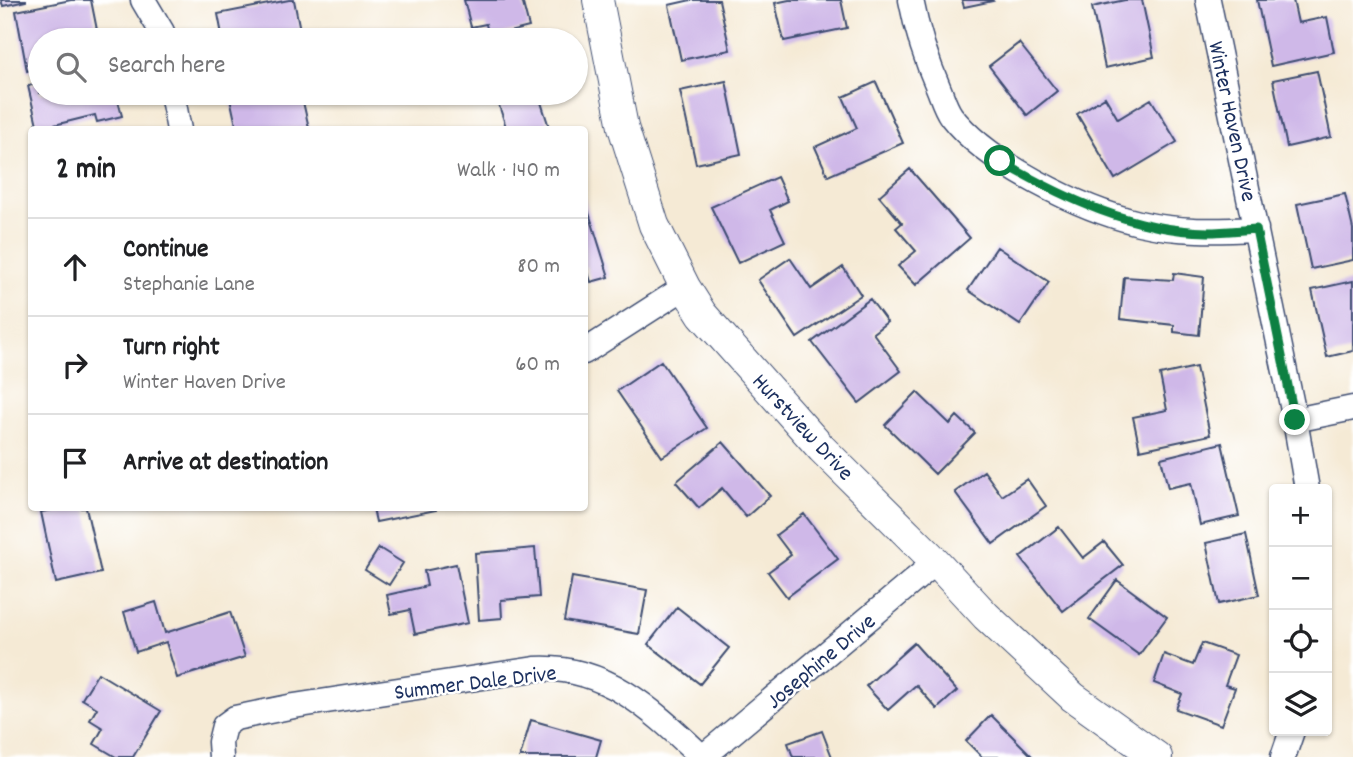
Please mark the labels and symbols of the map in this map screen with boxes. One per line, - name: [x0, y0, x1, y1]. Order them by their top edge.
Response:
- street label: Winter Haven Drive: [1197, 39, 1264, 205]
- route start: [984, 145, 1015, 176]
- street label: Hurstview Drive: [743, 367, 860, 490]
- route end: [1279, 404, 1310, 435]
- street label: Josephine Drive: [760, 607, 884, 718]
- street label: Summer Dale Drive: [392, 658, 559, 711]

